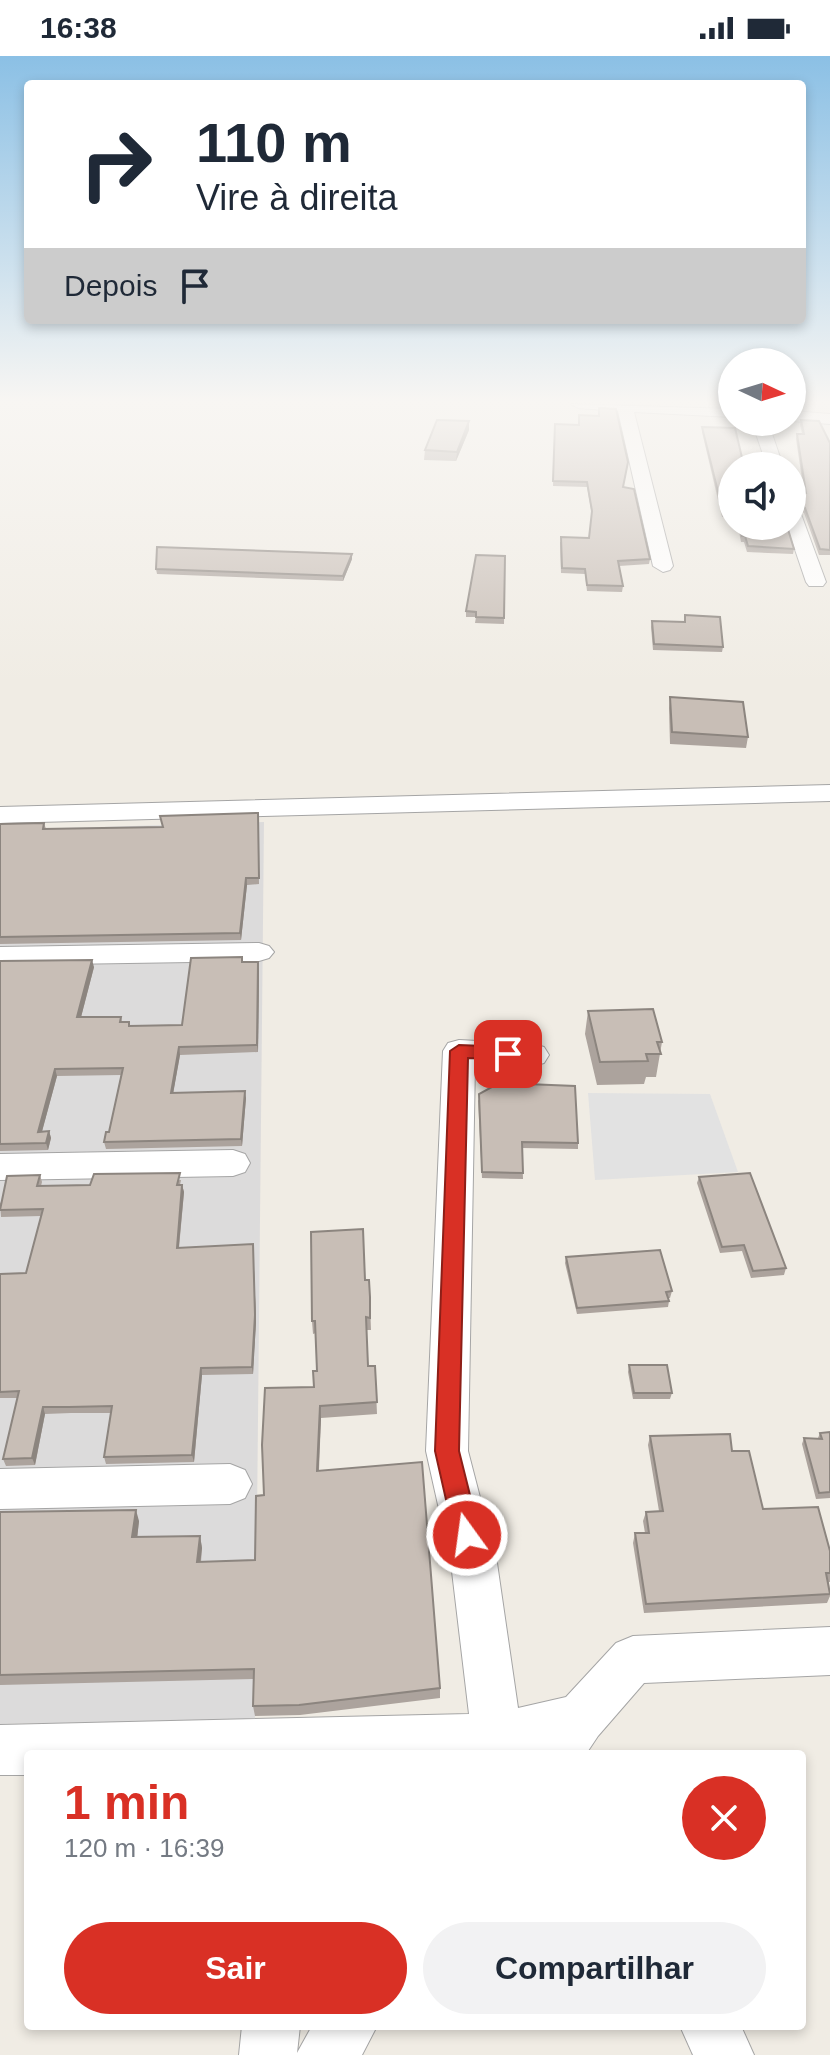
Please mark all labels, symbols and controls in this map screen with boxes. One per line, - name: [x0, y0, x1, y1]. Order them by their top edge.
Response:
- text: 16:38: [40, 11, 117, 44]
- text: 110 m: [196, 111, 352, 174]
- icon: right: [64, 112, 168, 216]
- text: Vire à direita: [196, 177, 397, 218]
- icon: arrive: [173, 264, 217, 308]
- text: Depois: [64, 269, 157, 302]
- north arrow: [718, 348, 806, 436]
- map controls: [718, 348, 806, 540]
- button: sound: [718, 452, 806, 540]
- pin: [474, 1020, 542, 1088]
- icon: arrive: [486, 1032, 530, 1076]
- position arrow: [425, 1493, 509, 1577]
- text: 1 min: [64, 1776, 189, 1829]
- button: close: [682, 1776, 766, 1860]
- text: 120 m · 16:39: [64, 1833, 224, 1863]
- button: Sair: [64, 1922, 407, 2014]
- button: Compartilhar: [423, 1922, 766, 2014]

